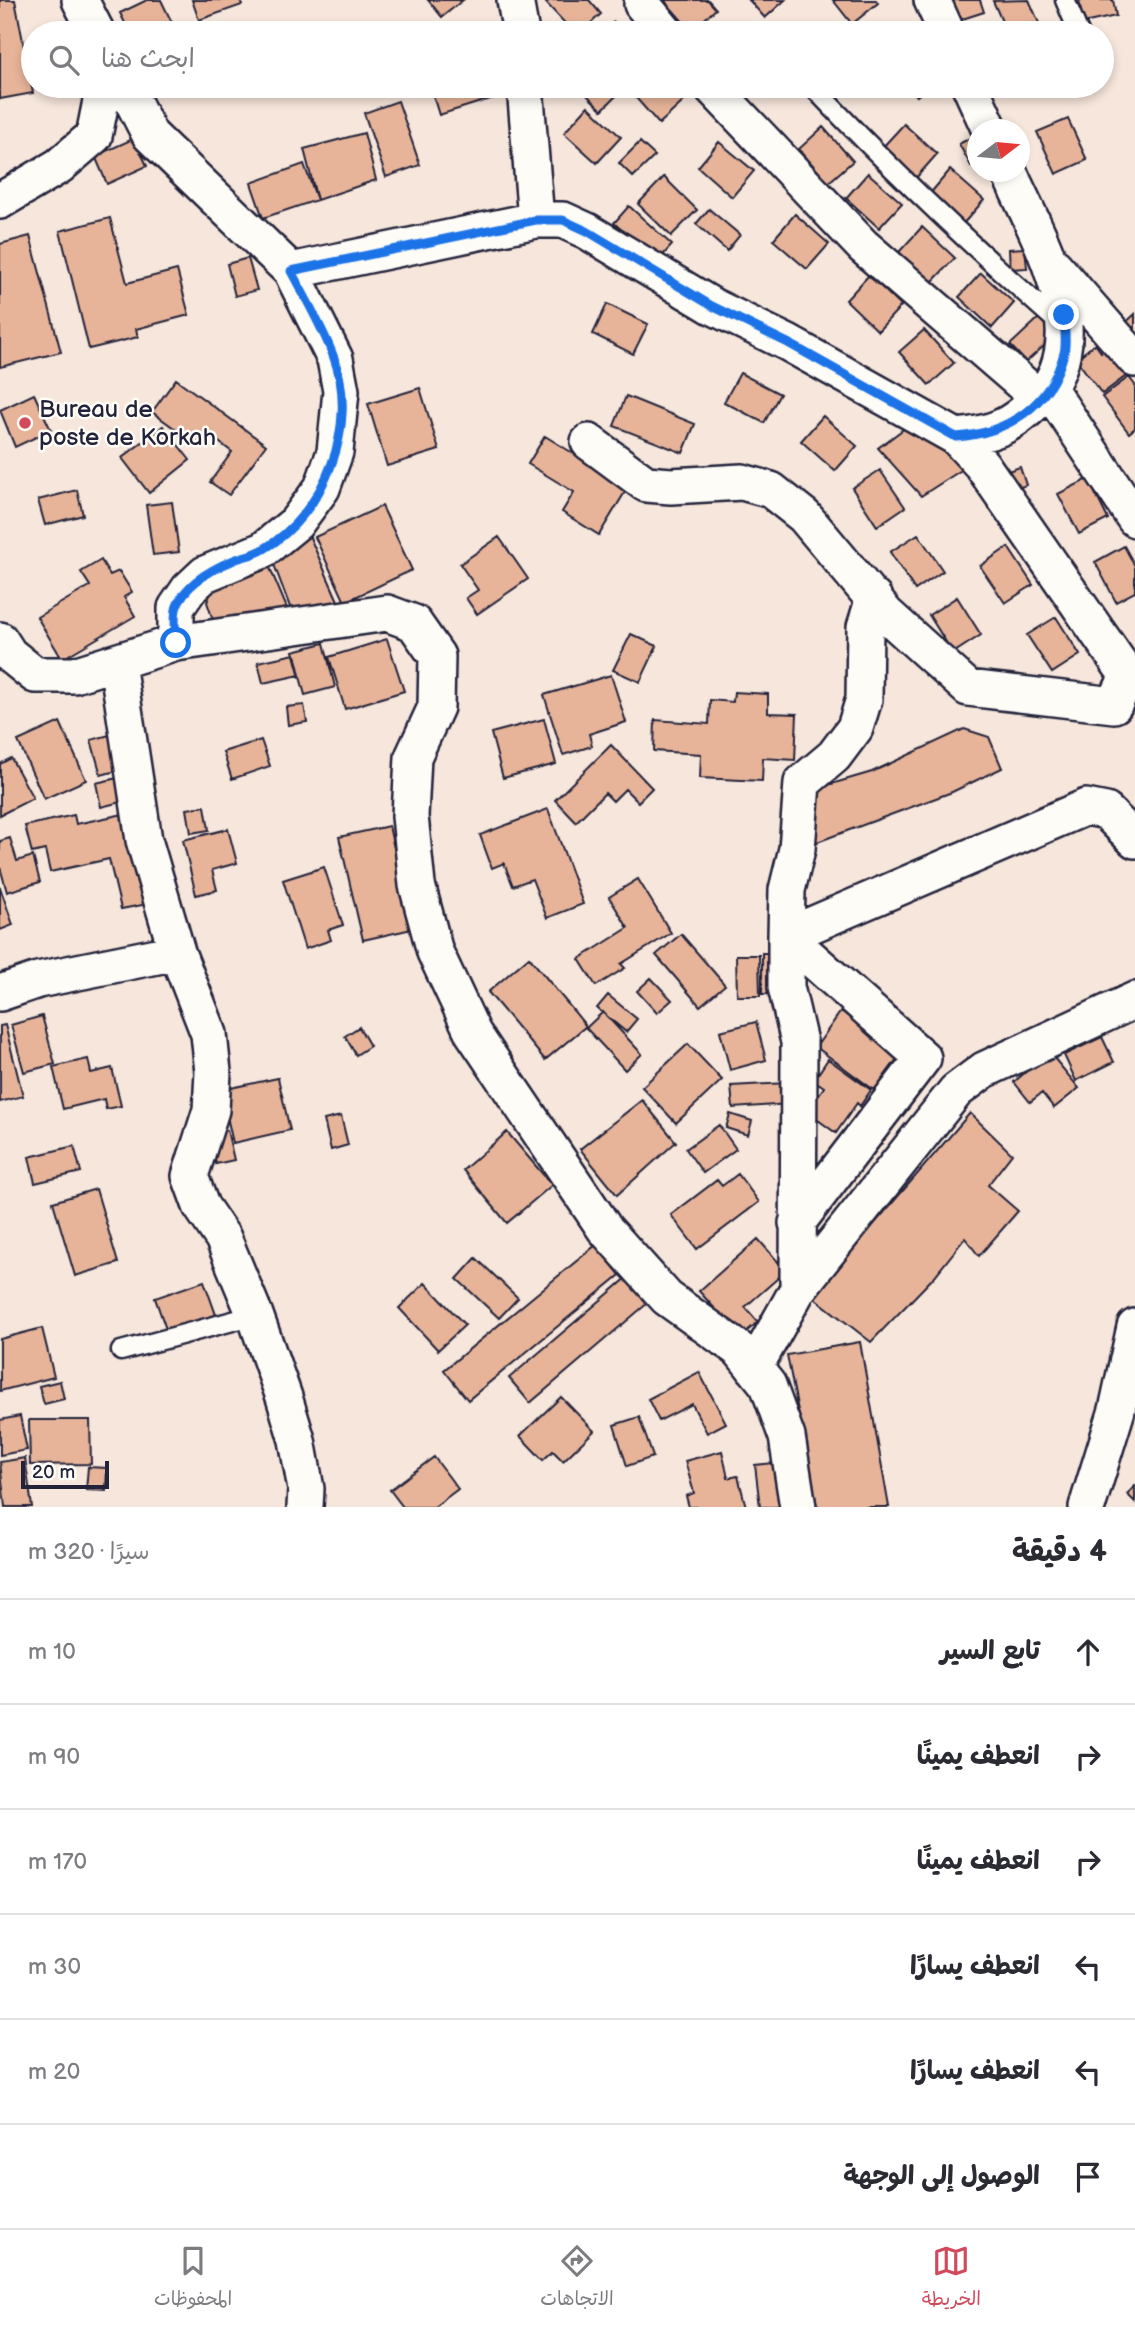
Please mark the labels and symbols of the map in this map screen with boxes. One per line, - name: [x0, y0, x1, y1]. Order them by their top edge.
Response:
- north arrow: [967, 119, 1030, 182]
- route end: [1048, 299, 1079, 330]
- place label: Bureau de poste de Korkah: [39, 395, 216, 452]
- marker: Bureau de poste de Korkah: [17, 415, 33, 431]
- route start: [160, 627, 191, 658]
- scale bar: [21, 1458, 108, 1490]

